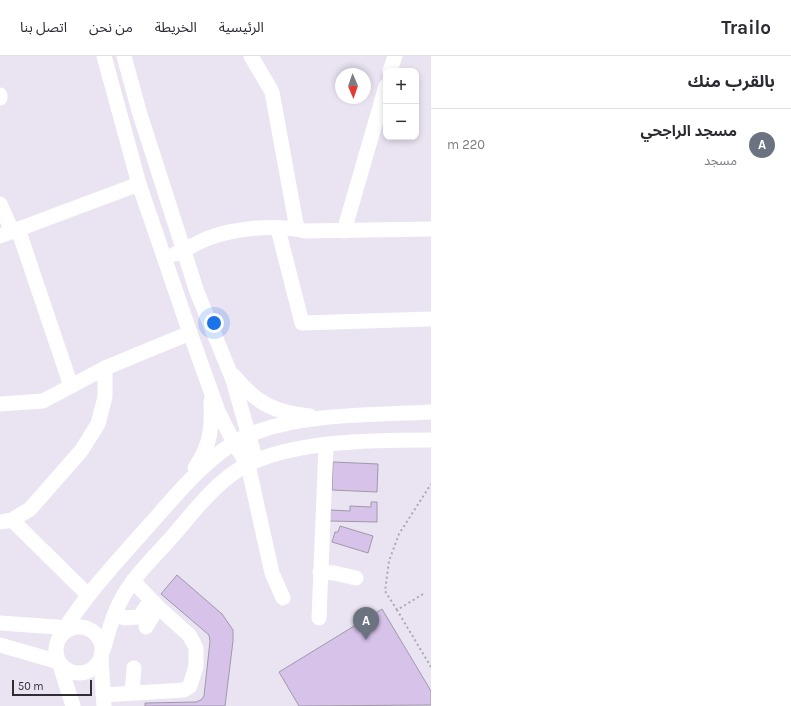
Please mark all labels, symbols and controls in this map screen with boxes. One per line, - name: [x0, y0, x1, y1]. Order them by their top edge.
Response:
- text: Trailo: [721, 17, 771, 39]
- text: اتصل بنا: [20, 19, 67, 36]
- text: من نحن: [89, 19, 133, 36]
- text: الخريطة: [155, 19, 197, 36]
- text: الرئيسية: [219, 19, 264, 36]
- north arrow: [335, 68, 371, 104]
- map controls: [383, 68, 419, 140]
- button: +: [383, 68, 419, 104]
- text: بالقرب منك: [688, 71, 775, 91]
- button: −: [383, 104, 419, 140]
- text: مسجد الراجحي: [641, 122, 737, 140]
- text: 220 m: [447, 137, 485, 152]
- text: A: [758, 137, 766, 152]
- text: مسجد: [704, 153, 737, 168]
- your location: [204, 313, 224, 333]
- pin: A: [353, 607, 379, 640]
- scale bar: [12, 678, 92, 697]
- text: 50 m: [18, 680, 44, 693]

